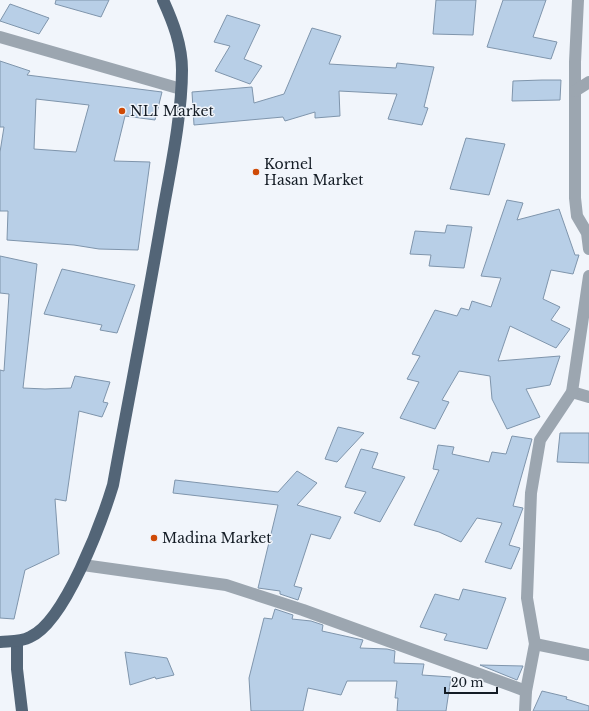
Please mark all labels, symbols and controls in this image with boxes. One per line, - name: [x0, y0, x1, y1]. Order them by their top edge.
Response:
- place label: NLI Market: [130, 102, 214, 120]
- marker: NLI Market: [117, 106, 127, 116]
- place label: Kornel Hasan Market: [264, 155, 364, 189]
- marker: Kornel Hasan Market: [251, 167, 261, 177]
- place label: Madina Market: [162, 529, 272, 547]
- marker: Madina Market: [149, 533, 159, 543]
- scale bar: [445, 669, 497, 695]
- text: 20 m: [451, 675, 483, 690]

